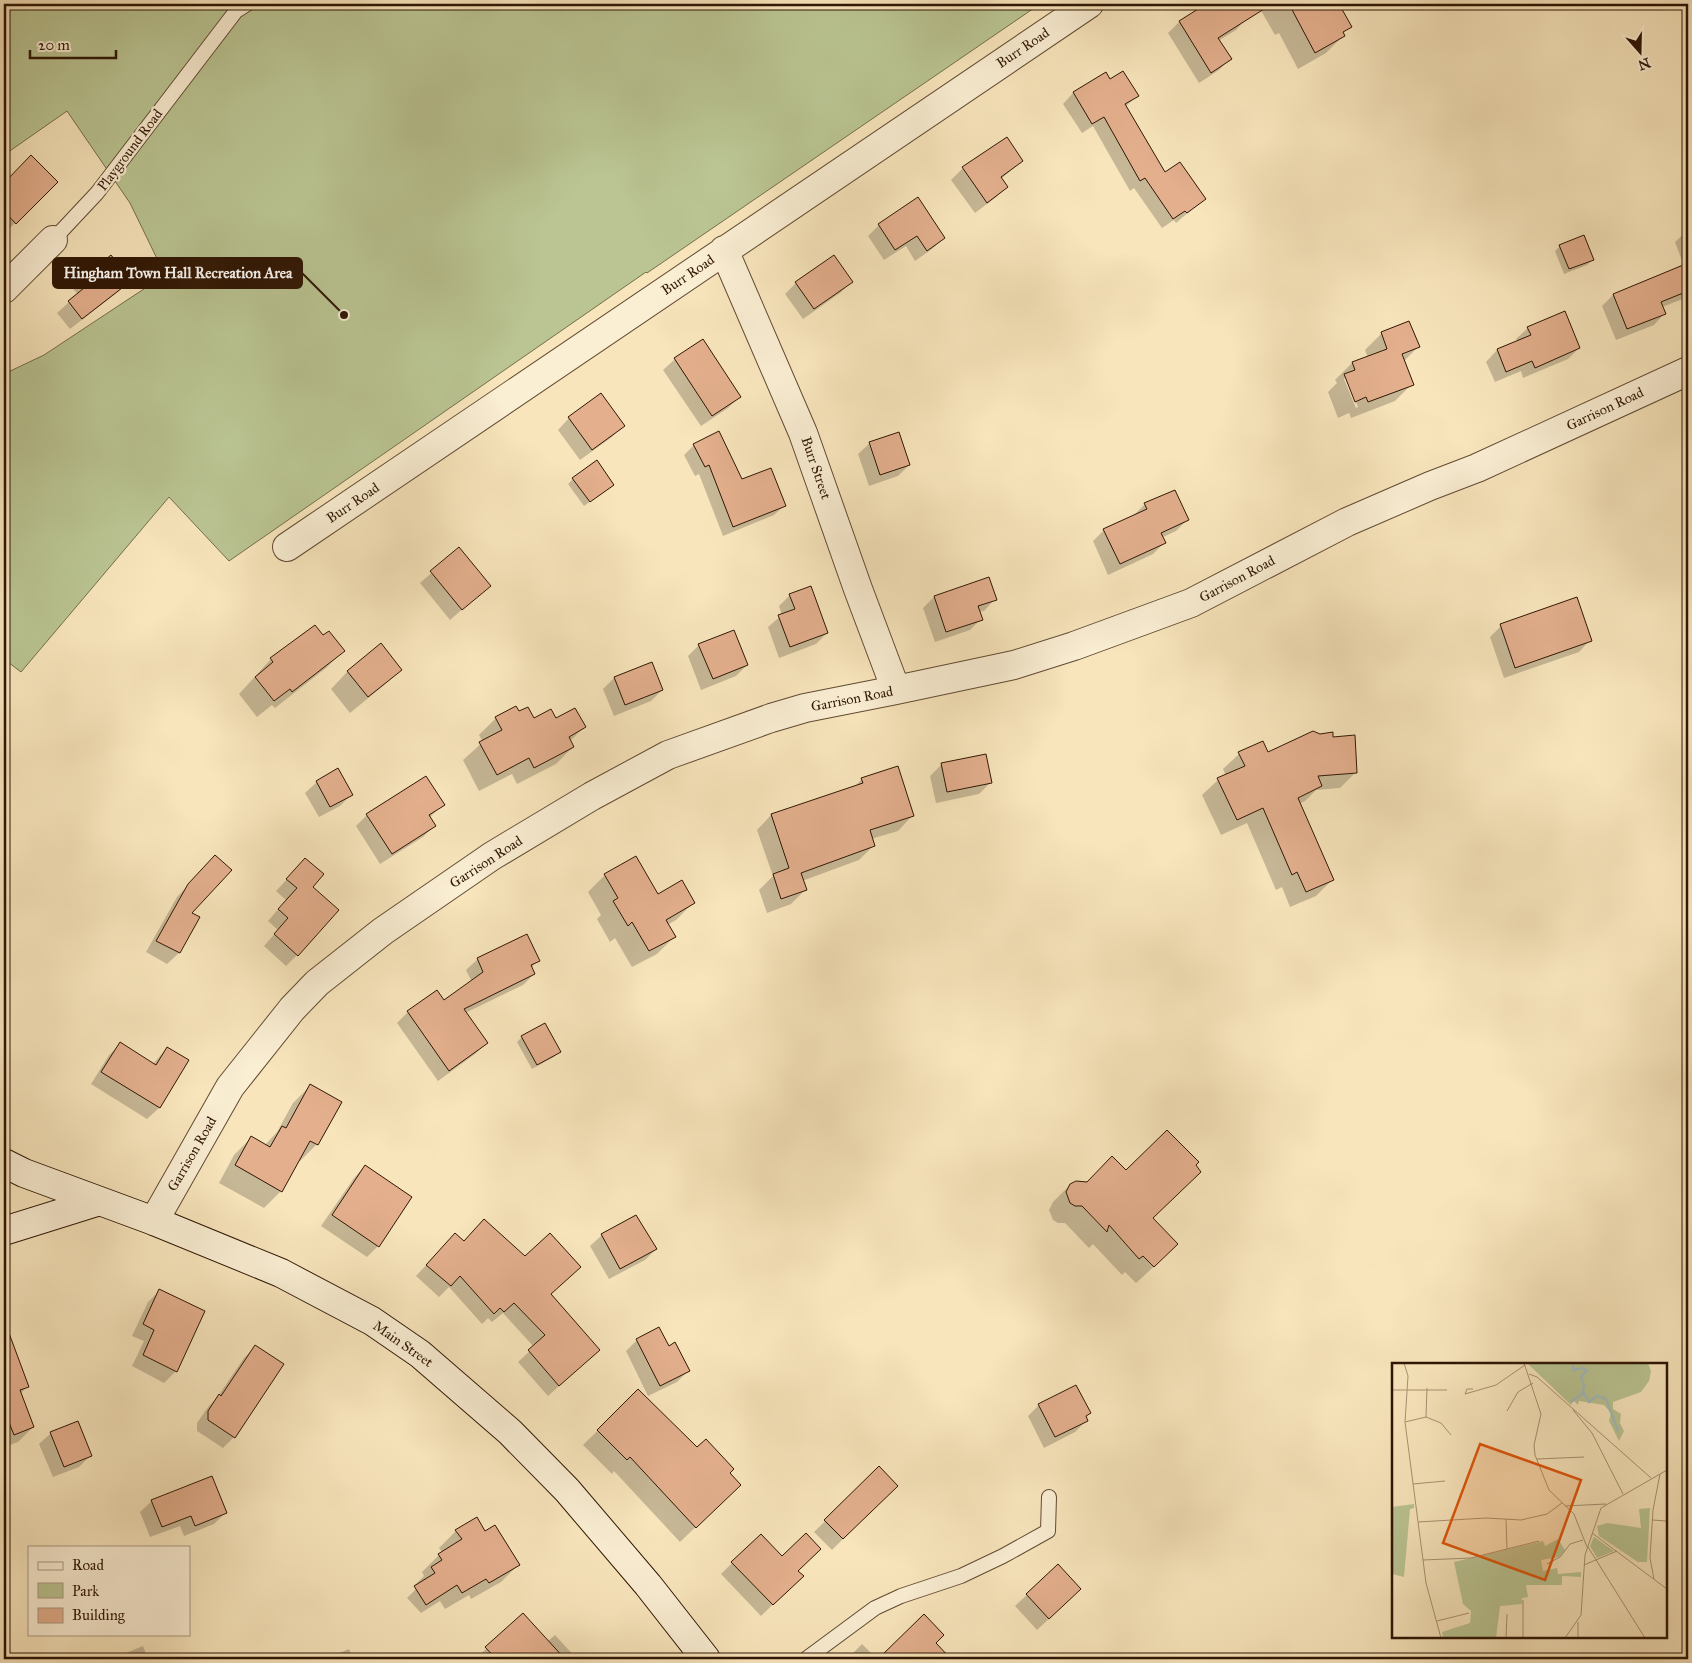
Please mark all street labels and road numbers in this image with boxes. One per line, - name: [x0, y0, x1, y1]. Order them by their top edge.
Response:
- street label: Burr Road: [993, 24, 1053, 72]
- street label: Playground Road: [94, 106, 166, 194]
- street label: Burr Road: [658, 251, 718, 299]
- street label: Garrison Road: [1564, 384, 1646, 434]
- street label: Burr Street: [797, 434, 835, 502]
- street label: Burr Road: [323, 479, 383, 527]
- street label: Garrison Road: [1196, 552, 1278, 606]
- street label: Garrison Road: [810, 683, 894, 715]
- street label: Garrison Road: [446, 832, 526, 892]
- street label: Garrison Road: [164, 1114, 220, 1194]
- street label: Main Street: [370, 1317, 436, 1371]

